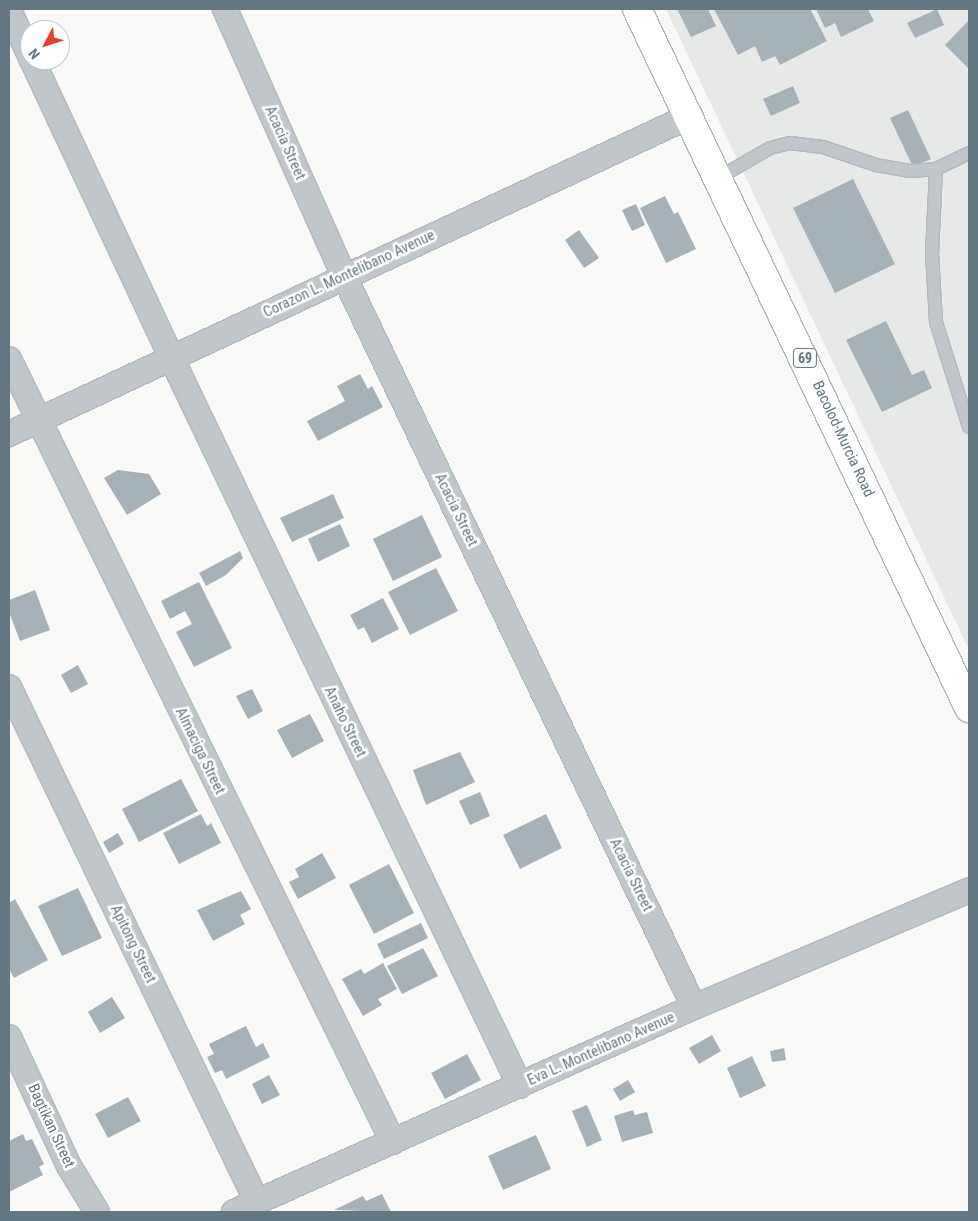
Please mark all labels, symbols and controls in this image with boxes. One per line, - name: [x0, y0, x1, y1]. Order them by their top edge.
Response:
- north arrow: [20, 20, 70, 70]
- text: N: [25, 46, 43, 62]
- street label: Acacia Street: [261, 103, 309, 183]
- street label: Corazon L. Montelibano Avenue: [260, 226, 438, 322]
- road number: 69: [792, 346, 818, 369]
- street label: Bacolod-Murcia Road: [808, 378, 878, 500]
- street label: Acacia Street: [431, 471, 481, 549]
- street label: Anaho Street: [320, 684, 370, 760]
- street label: Almaciga Street: [171, 705, 229, 797]
- street label: Acacia Street: [606, 836, 656, 914]
- street label: Apitong Street: [106, 902, 160, 986]
- street label: Eva L. Montelibano Avenue: [525, 1008, 677, 1090]
- street label: Bagtikan Street: [24, 1081, 78, 1171]

